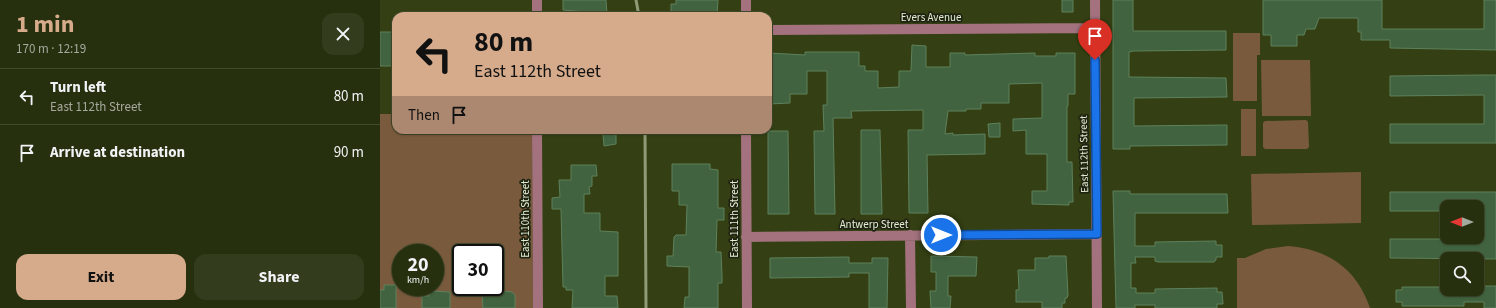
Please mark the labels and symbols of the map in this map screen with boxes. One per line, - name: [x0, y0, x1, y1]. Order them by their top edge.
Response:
- street label: Evers Avenue: [901, 10, 962, 25]
- pin: [1078, 19, 1112, 60]
- street label: East 112th Street: [1076, 115, 1092, 193]
- street label: East 110th Street: [518, 180, 533, 258]
- street label: East 111th Street: [727, 180, 742, 258]
- north arrow: [1440, 200, 1484, 244]
- position arrow: [920, 214, 962, 256]
- street label: Antwerp Street: [840, 217, 909, 232]
- speed limit sign: 30: [452, 244, 504, 296]

